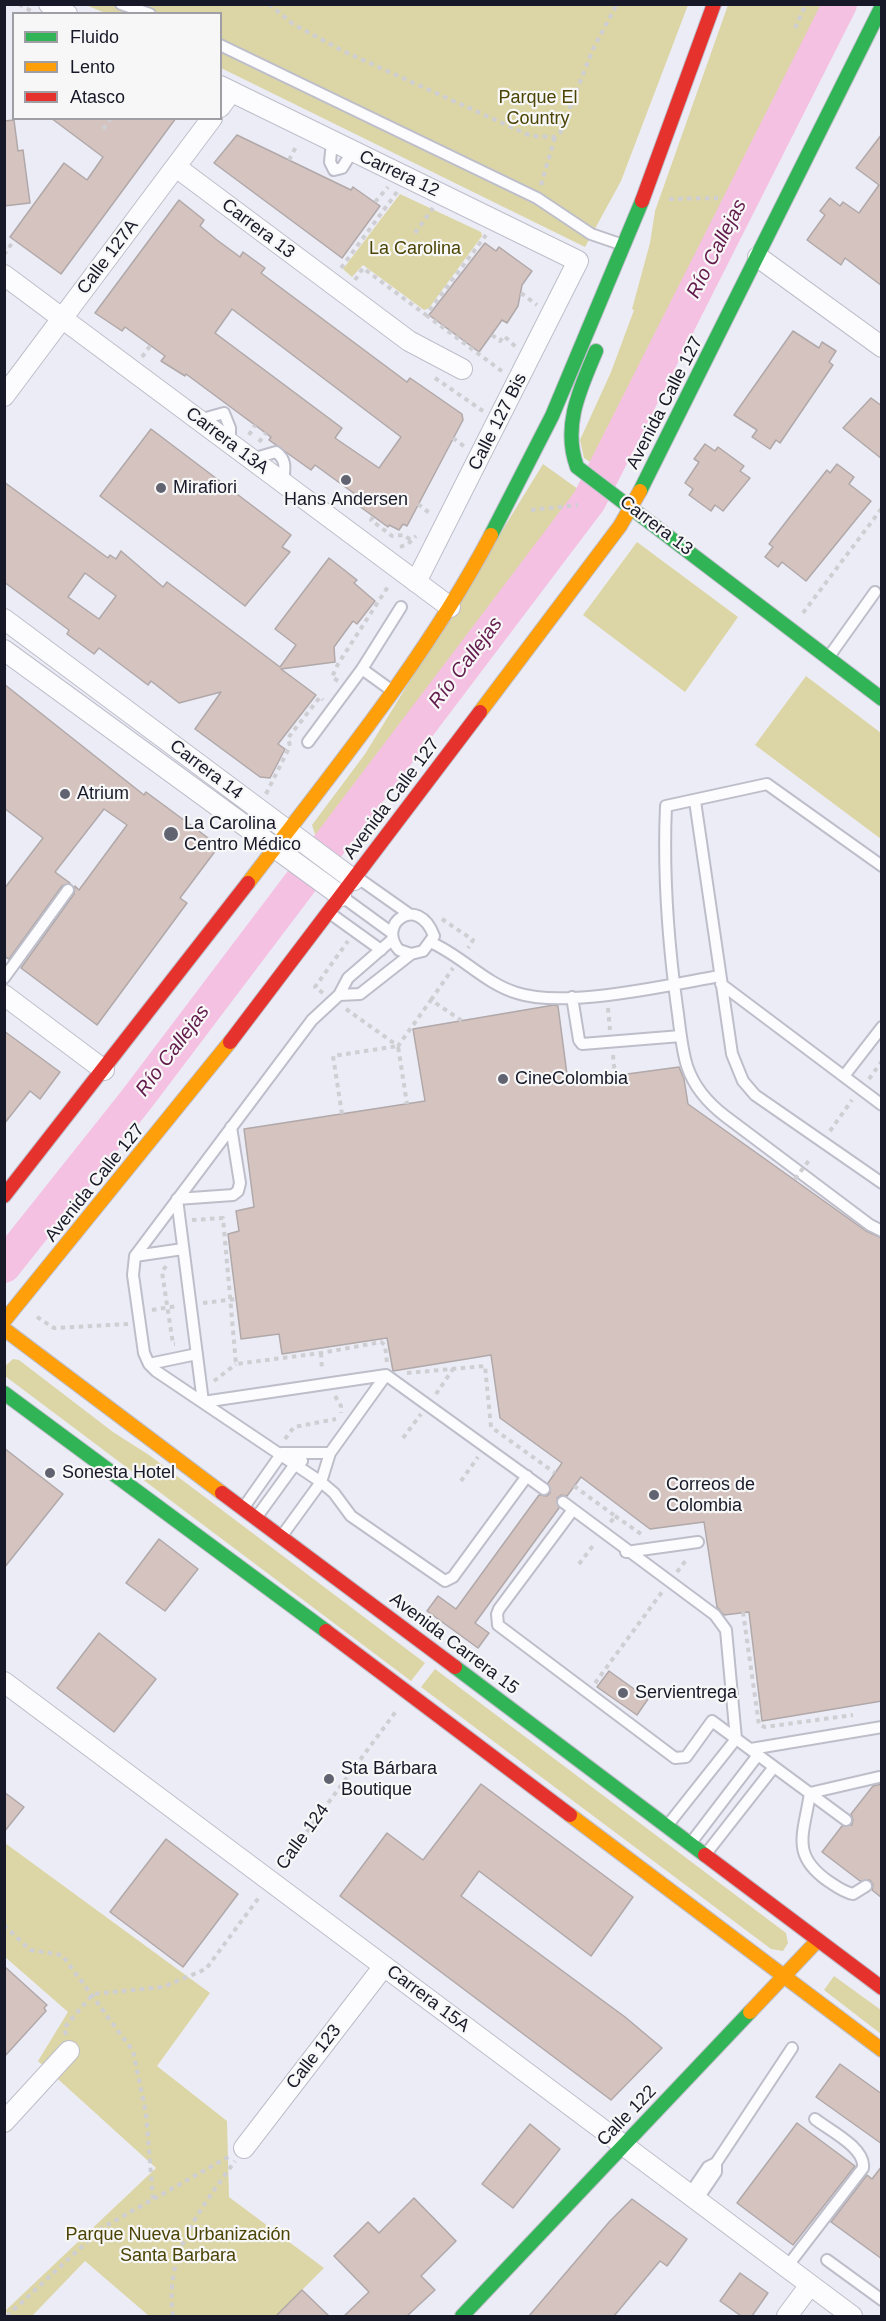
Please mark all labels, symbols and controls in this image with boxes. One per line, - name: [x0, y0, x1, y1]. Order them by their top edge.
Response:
- legend: [12, 12, 222, 120]
- text: Fluido: [70, 27, 119, 47]
- text: Lento: [70, 57, 115, 77]
- text: Atasco: [70, 87, 125, 107]
- park label: Parque El Country: [498, 87, 578, 130]
- street label: Carrera 12: [355, 146, 443, 202]
- street label: Carrera 13: [217, 194, 299, 264]
- water label: Río Callejas: [682, 196, 752, 302]
- street label: Calle 127A: [73, 215, 143, 299]
- park label: La Carolina: [369, 238, 461, 260]
- street label: Avenida Calle 127: [622, 333, 708, 473]
- street label: Calle 127 Bis: [464, 370, 532, 474]
- street label: Carrera 13A: [181, 403, 273, 479]
- marker: Hans Andersen: [339, 473, 353, 487]
- place label: Mirafiori: [173, 477, 237, 499]
- marker: Mirafiori: [154, 481, 168, 495]
- place label: Hans Andersen: [284, 489, 408, 511]
- street label: Carrera 13: [615, 491, 697, 561]
- water label: Río Callejas: [424, 613, 508, 713]
- street label: Avenida Calle 127: [340, 734, 444, 864]
- street label: Carrera 14: [165, 735, 247, 805]
- place label: Atrium: [77, 783, 129, 805]
- marker: Atrium: [58, 787, 72, 801]
- place label: La Carolina Centro Médico: [184, 813, 301, 856]
- marker: La Carolina Centro Médico: [162, 825, 180, 843]
- water label: Río Callejas: [131, 1001, 215, 1101]
- place label: CineColombia: [515, 1068, 628, 1090]
- marker: CineColombia: [496, 1072, 510, 1086]
- street label: Avenida Calle 127: [41, 1120, 149, 1246]
- place label: Sonesta Hotel: [62, 1462, 175, 1484]
- marker: Sonesta Hotel: [43, 1466, 57, 1480]
- place label: Correos de Colombia: [666, 1474, 755, 1516]
- marker: Correos de Colombia: [647, 1488, 661, 1502]
- street label: Avenida Carrera 15: [385, 1589, 523, 1699]
- place label: Servientrega: [635, 1682, 737, 1704]
- marker: Servientrega: [616, 1686, 630, 1700]
- place label: Sta Bárbara Boutique: [341, 1758, 437, 1800]
- marker: Sta Bárbara Boutique: [322, 1772, 336, 1786]
- street label: Calle 124: [272, 1800, 334, 1874]
- street label: Carrera 15A: [382, 1961, 474, 2037]
- street label: Calle 123: [282, 2020, 346, 2094]
- street label: Calle 122: [593, 2081, 661, 2151]
- park label: Parque Nueva Urbanización Santa Barbara: [65, 2224, 291, 2266]

